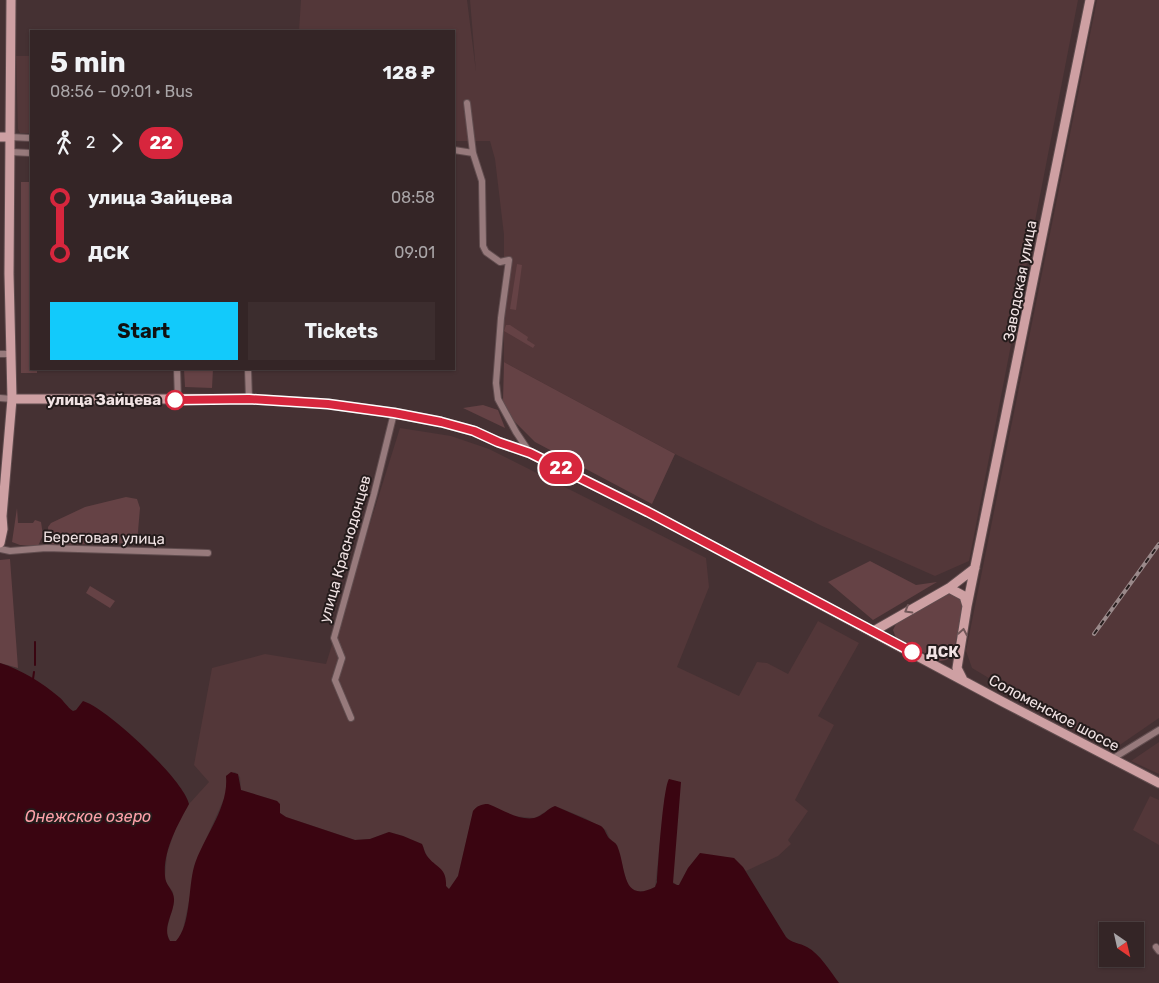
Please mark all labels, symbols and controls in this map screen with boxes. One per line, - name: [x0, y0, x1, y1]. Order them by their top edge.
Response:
- text: 5 min: [50, 46, 126, 79]
- text: 128 ₽: [383, 61, 435, 84]
- text: 08:56 – 09:01 · Bus: [50, 82, 193, 101]
- icon: walk: [50, 129, 78, 157]
- icon: forward: [103, 129, 131, 157]
- text: 22: [149, 132, 173, 154]
- text: 2: [86, 133, 95, 152]
- text: улица Зайцева: [88, 186, 233, 209]
- text: 08:58: [391, 188, 435, 207]
- street label: Заводская улица: [999, 219, 1041, 343]
- text: ДСК: [88, 241, 130, 264]
- text: 09:01: [394, 243, 435, 262]
- button: Start: [50, 302, 238, 360]
- button: Tickets: [248, 302, 435, 360]
- marker: улица Зайцева: [165, 390, 185, 410]
- place label: улица Зайцева: [47, 391, 161, 409]
- line badge: 22: [538, 452, 584, 484]
- text: 22: [549, 457, 573, 479]
- street label: улица Краснодонцев: [315, 473, 375, 625]
- street label: Береговая улица: [43, 528, 165, 548]
- one-way arrow: [905, 604, 914, 614]
- one-way arrow: [957, 628, 967, 637]
- marker: ДСК: [902, 642, 922, 662]
- place label: ДСК: [926, 643, 959, 661]
- street label: Соломенское шоссе: [986, 671, 1122, 755]
- water label: Онежское озеро: [25, 807, 151, 826]
- north arrow: [1099, 922, 1144, 968]
- map controls: [1099, 922, 1144, 967]

